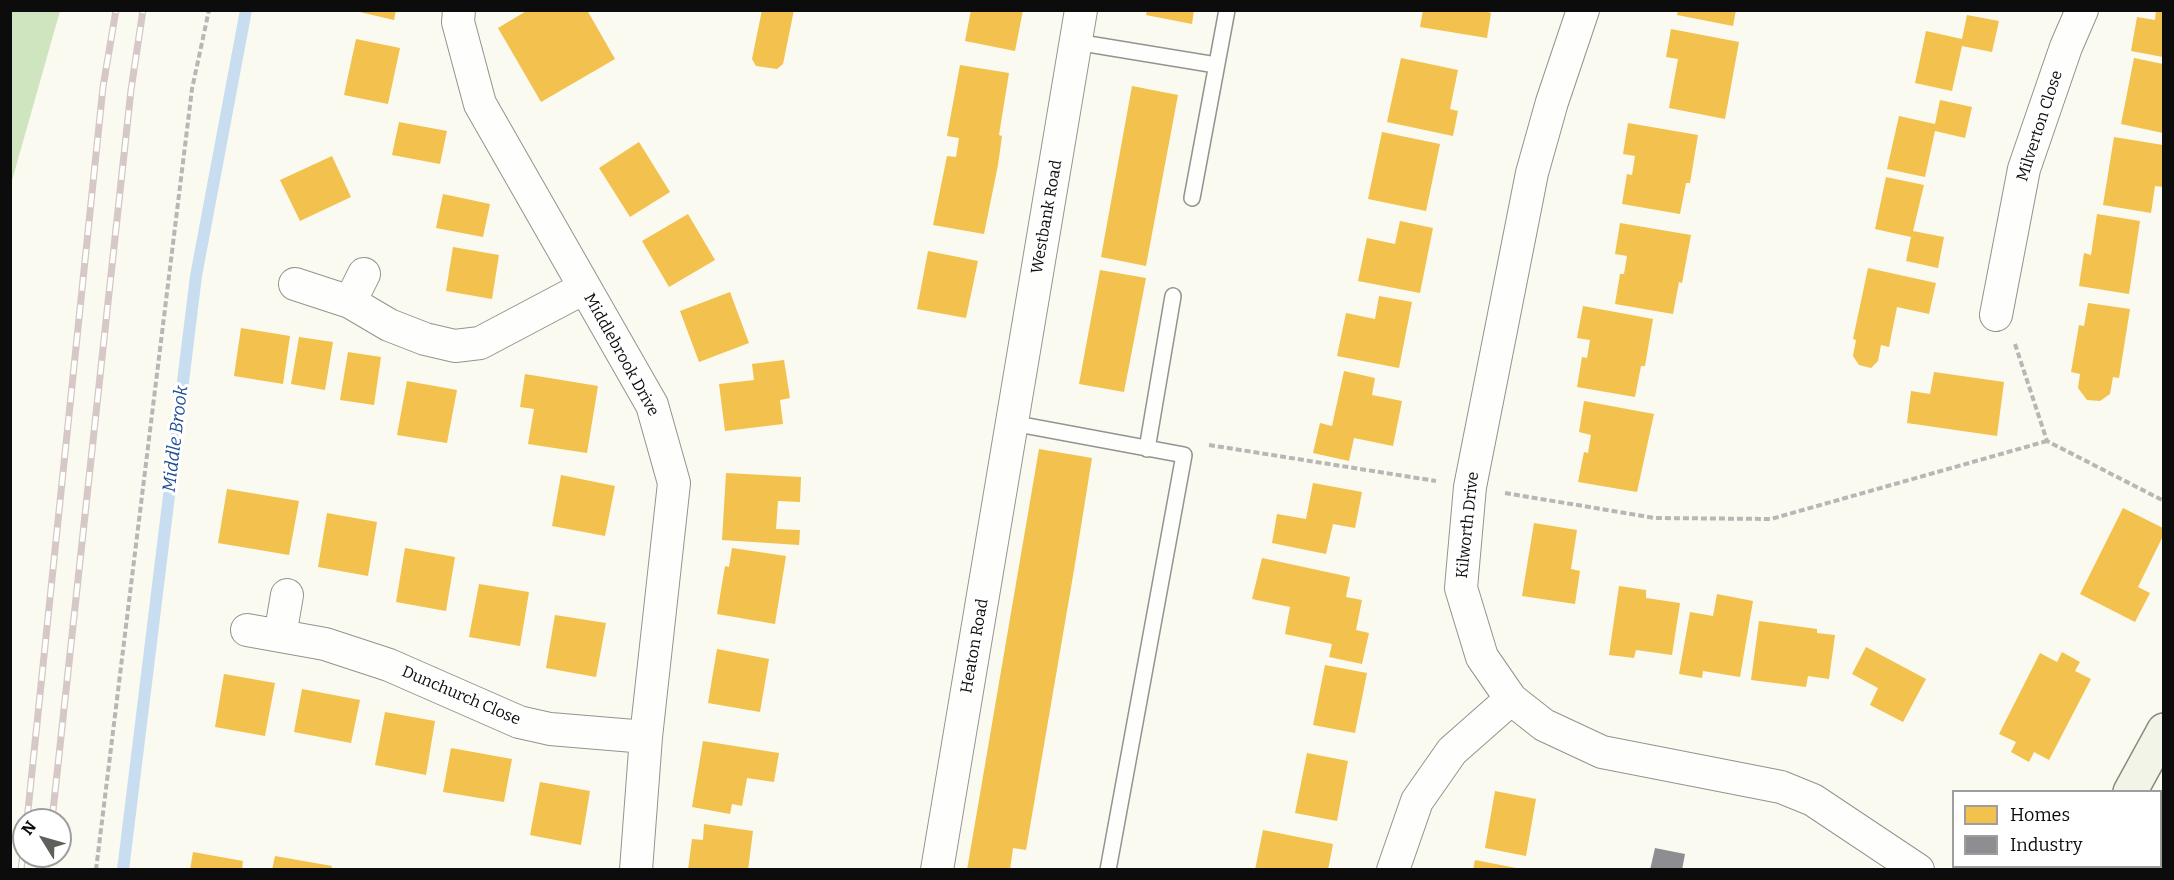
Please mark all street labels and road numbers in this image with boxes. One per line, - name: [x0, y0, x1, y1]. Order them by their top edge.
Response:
- street label: Milverton Close: [2013, 68, 2067, 184]
- street label: Westbank Road: [1028, 159, 1066, 275]
- street label: Middlebrook Drive: [579, 290, 663, 420]
- street label: Kilworth Drive: [1453, 471, 1483, 579]
- street label: Heaton Road: [957, 597, 993, 695]
- street label: Dunchurch Close: [399, 662, 523, 730]

